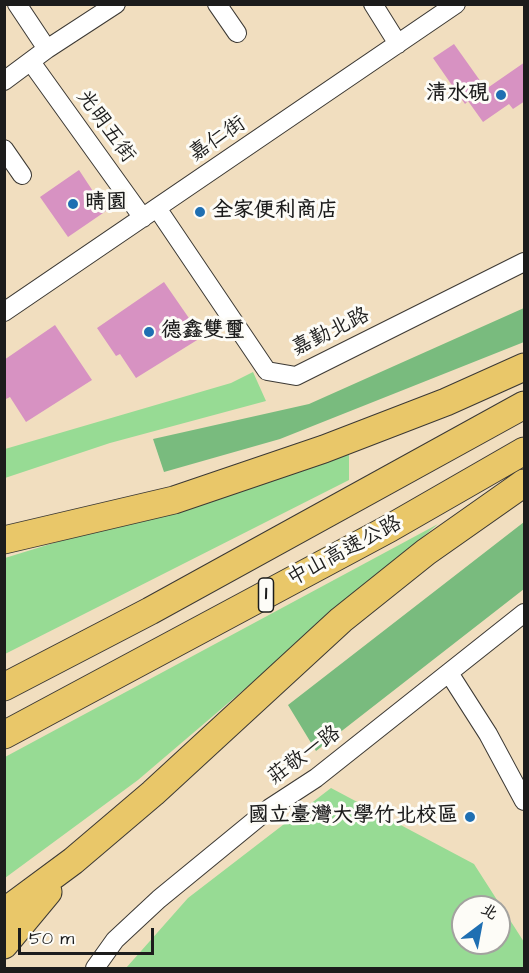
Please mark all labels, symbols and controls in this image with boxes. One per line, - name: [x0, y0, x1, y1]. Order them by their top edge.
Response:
- place label: 清水硯: [426, 82, 489, 108]
- street label: 光明五街: [70, 86, 140, 168]
- marker: 清水硯: [494, 88, 508, 102]
- street label: 嘉仁街: [185, 112, 251, 168]
- place label: 晴園: [85, 191, 127, 217]
- marker: 晴園: [66, 197, 80, 211]
- place label: 全家便利商店: [212, 199, 338, 225]
- marker: 全家便利商店: [193, 205, 207, 219]
- street label: 嘉勤北路: [288, 303, 374, 363]
- place label: 德鑫雙璽: [161, 319, 245, 345]
- marker: 德鑫雙璽: [142, 325, 156, 339]
- street label: 中山高速公路: [283, 511, 407, 593]
- road number: 1: [258, 578, 274, 612]
- street label: 莊敬一路: [264, 721, 346, 791]
- place label: 國立臺灣大學竹北校區: [248, 804, 458, 830]
- marker: 國立臺灣大學竹北校區: [463, 810, 477, 824]
- north arrow: [451, 895, 511, 955]
- text: 北: [477, 898, 502, 925]
- scale bar: [21, 916, 158, 954]
- text: 50 m: [29, 926, 74, 951]

